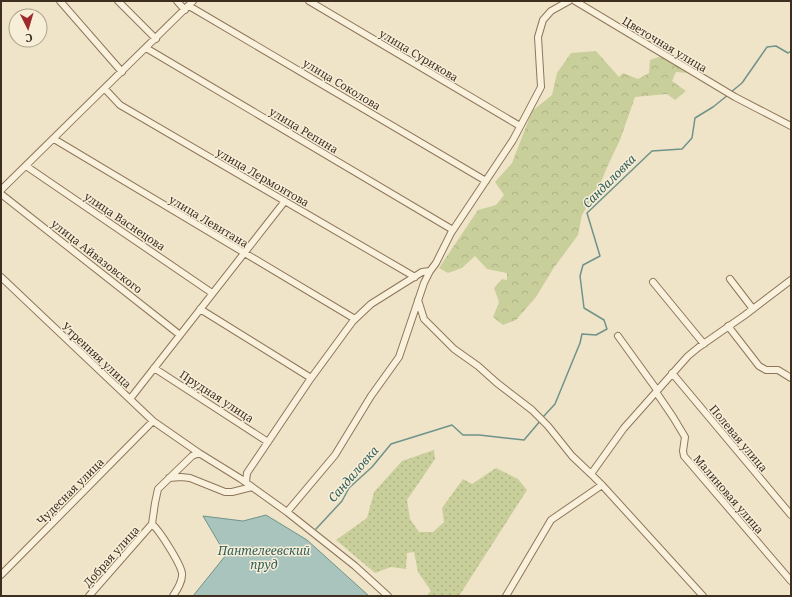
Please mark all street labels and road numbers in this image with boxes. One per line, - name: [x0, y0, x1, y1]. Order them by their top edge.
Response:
- street label: Цветочная улица: [620, 13, 710, 75]
- street label: улица Сурикова: [377, 26, 461, 84]
- street label: улица Соколова: [300, 55, 384, 113]
- street label: улица Репина: [267, 104, 341, 156]
- street label: улица Лермонтова: [214, 144, 312, 210]
- street label: улица Васнецова: [81, 188, 169, 254]
- street label: улица Левитана: [167, 191, 251, 251]
- street label: улица Айвазовского: [48, 216, 146, 296]
- street label: Утренняя улица: [59, 319, 135, 391]
- street label: Прудная улица: [177, 366, 257, 426]
- street label: Полевая улица: [707, 401, 771, 475]
- street label: Малиновая улица: [690, 451, 768, 537]
- street label: Чудесная улица: [33, 454, 107, 528]
- street label: Добрая улица: [80, 522, 142, 590]

